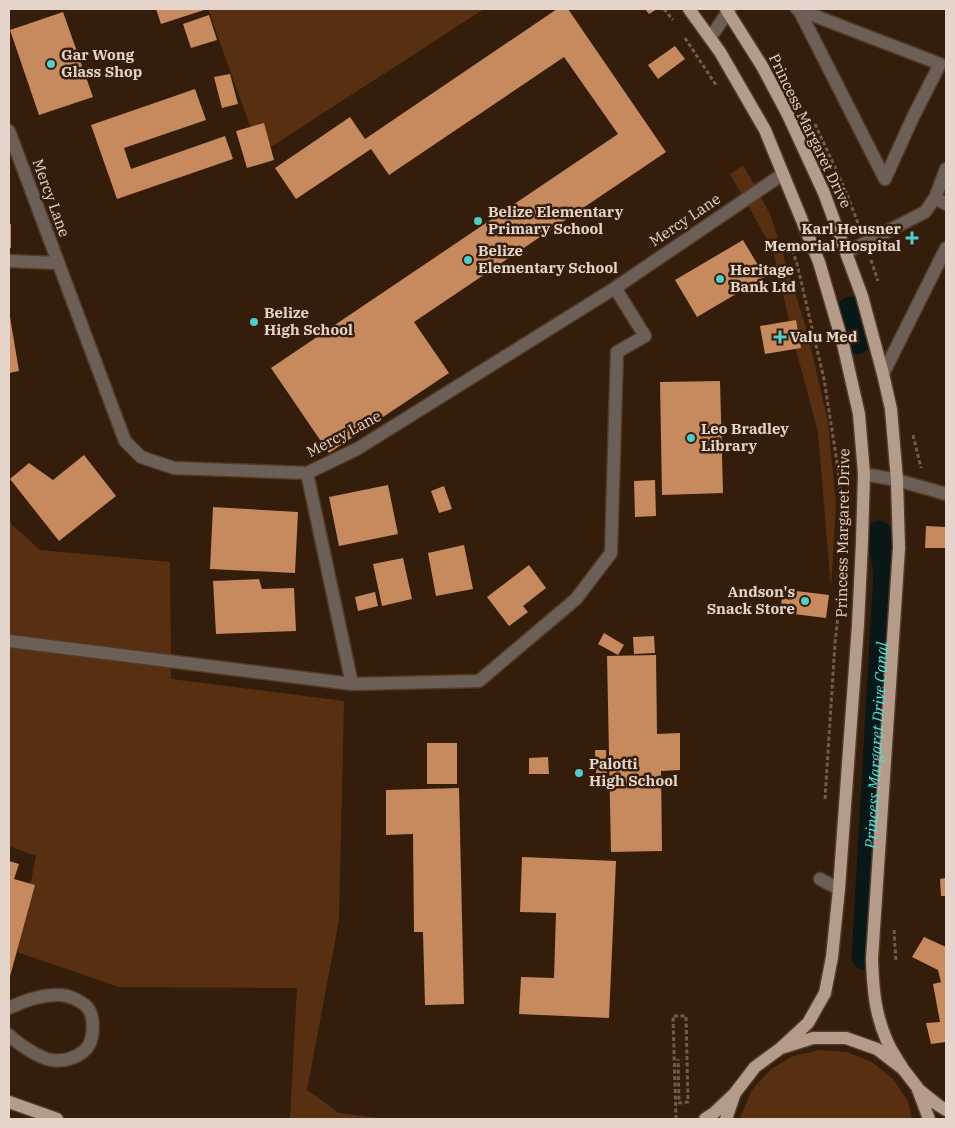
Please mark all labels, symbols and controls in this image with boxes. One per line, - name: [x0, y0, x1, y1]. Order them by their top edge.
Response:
- place label: Gar Wong Glass Shop: [61, 45, 142, 81]
- street label: Princess Margaret Drive: [765, 50, 856, 211]
- marker: Gar Wong Glass Shop: [45, 58, 57, 70]
- street label: Mercy Lane: [29, 156, 74, 239]
- street label: Mercy Lane: [646, 189, 724, 250]
- place label: Belize Elementary Primary School: [488, 202, 624, 238]
- marker: Belize Elementary Primary School: [472, 215, 484, 227]
- place label: Karl Heusner Memorial Hospital: [764, 219, 902, 255]
- marker: Karl Heusner Memorial Hospital: [905, 231, 919, 245]
- place label: Belize Elementary School: [478, 241, 618, 277]
- marker: Belize Elementary School: [462, 254, 474, 266]
- place label: Heritage Bank Ltd: [730, 260, 797, 296]
- marker: Heritage Bank Ltd: [714, 273, 726, 285]
- place label: Belize High School: [264, 303, 353, 339]
- marker: Belize High School: [248, 316, 260, 328]
- place label: Valu Med: [790, 327, 858, 346]
- marker: Valu Med: [774, 331, 786, 343]
- street label: Mercy Lane: [303, 406, 384, 461]
- place label: Leo Bradley Library: [701, 419, 789, 455]
- marker: Leo Bradley Library: [685, 432, 697, 444]
- street label: Princess Margaret Drive: [832, 448, 853, 618]
- place label: Andson's Snack Store: [707, 582, 795, 618]
- marker: Andson's Snack Store: [799, 595, 811, 607]
- water label: Princess Margaret Drive Canal: [860, 641, 892, 850]
- place label: Palotti High School: [589, 754, 678, 790]
- marker: Palotti High School: [573, 767, 585, 779]

